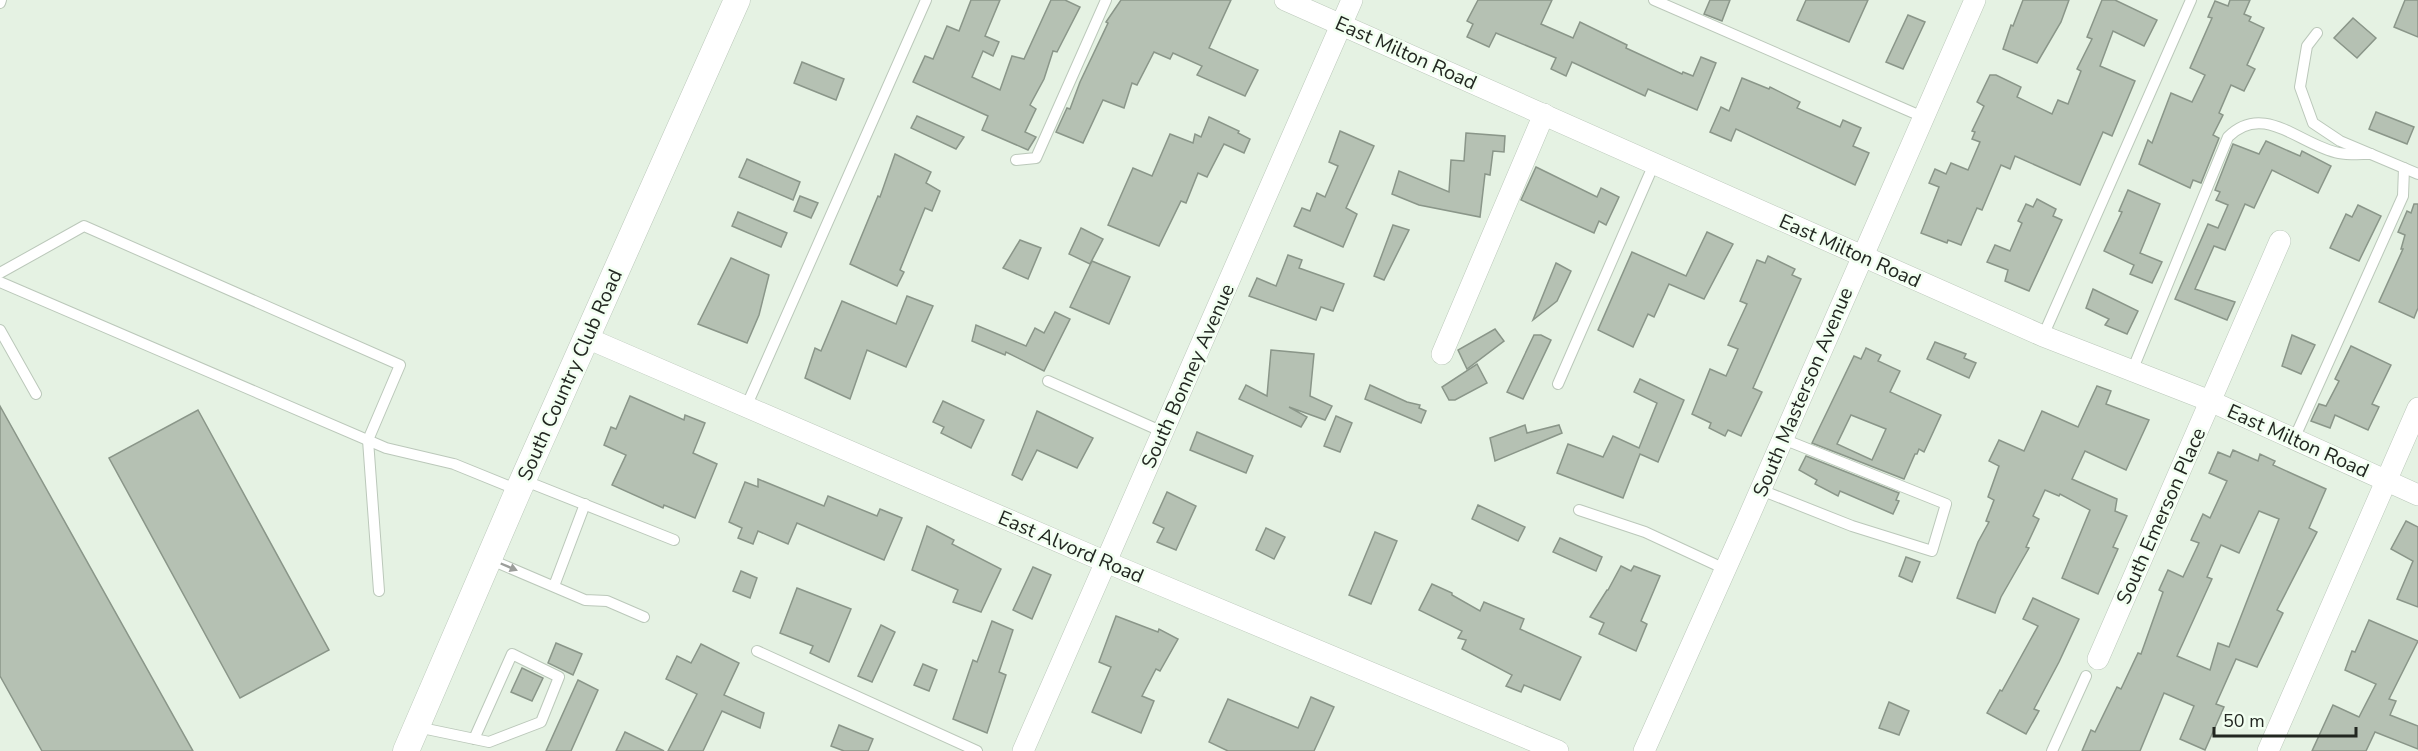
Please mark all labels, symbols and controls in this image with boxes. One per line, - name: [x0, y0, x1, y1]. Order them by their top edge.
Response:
- street label: East Milton Road: [1331, 10, 1481, 96]
- street label: East Milton Road: [1775, 208, 1925, 294]
- street label: South Country Club Road: [511, 265, 629, 485]
- street label: South Bonney Avenue: [1135, 279, 1241, 473]
- street label: South Masterson Avenue: [1747, 283, 1859, 501]
- street label: East Milton Road: [2223, 398, 2373, 484]
- street label: South Emerson Place: [2110, 423, 2212, 609]
- street label: East Alvord Road: [994, 504, 1148, 590]
- one-way arrow: [500, 562, 518, 572]
- scale bar: [2214, 700, 2356, 738]
- text: 50 m: [2223, 709, 2265, 733]

